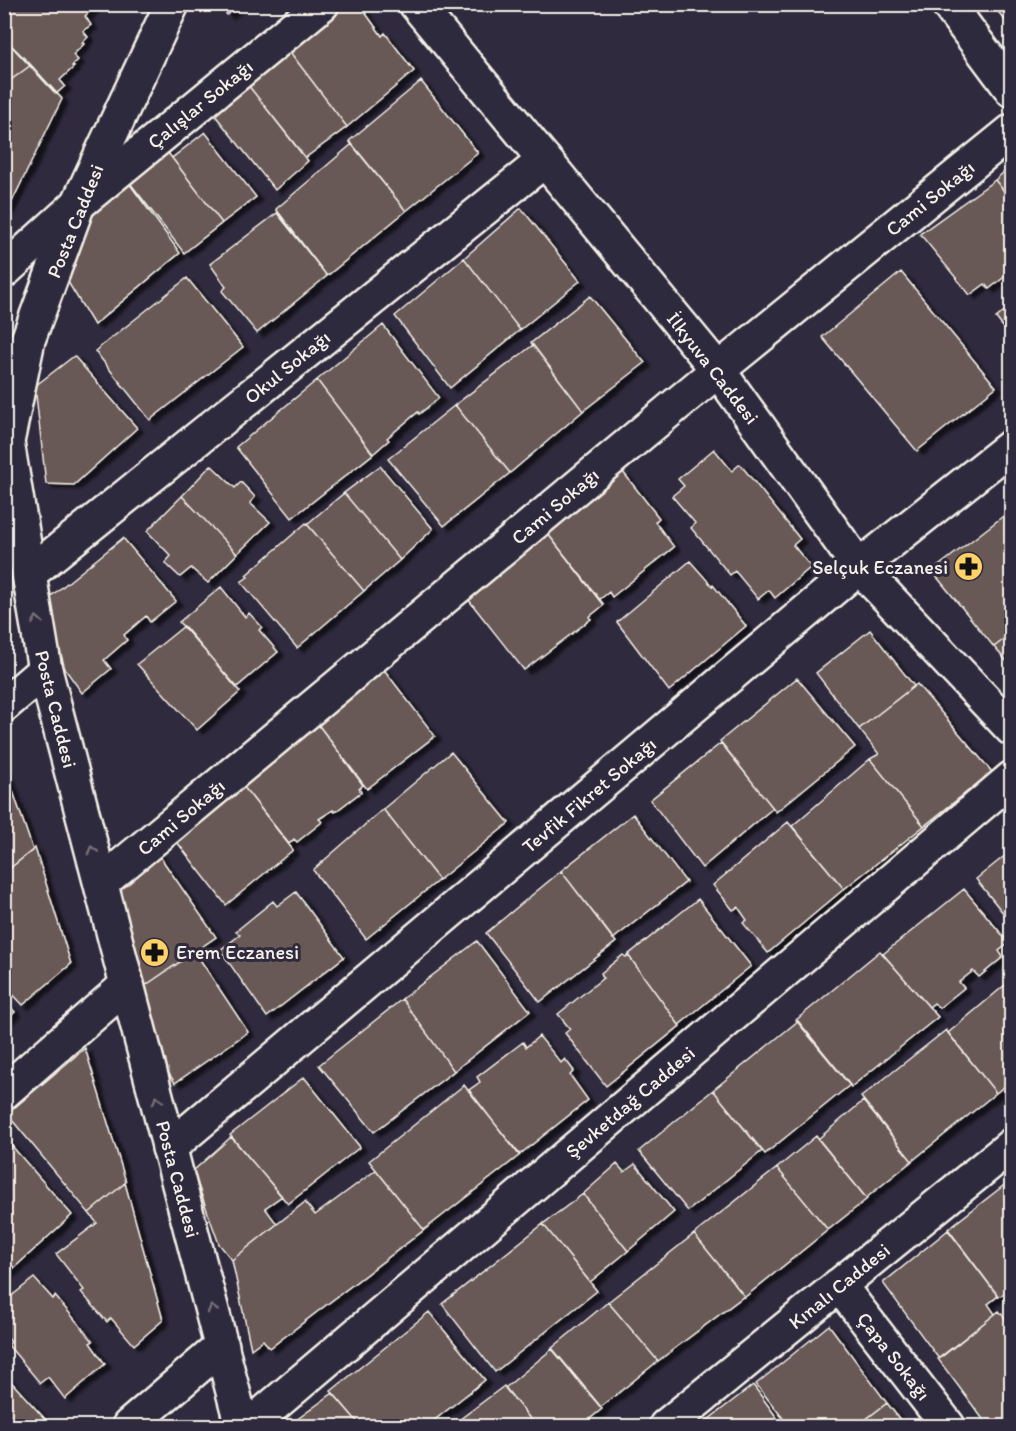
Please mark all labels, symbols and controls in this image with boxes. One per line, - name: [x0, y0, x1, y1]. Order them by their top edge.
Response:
- street label: Çalışlar Sokağı: [142, 54, 258, 154]
- street label: Cami Sokağı: [881, 155, 979, 241]
- street label: Posta Caddesi: [41, 161, 109, 281]
- street label: İlkyuva Caddesi: [662, 307, 764, 429]
- street label: Okul Sokağı: [239, 325, 335, 409]
- street label: Cami Sokağı: [506, 462, 604, 550]
- pharmacy icon: Selçuk Eczanesi: [953, 551, 985, 583]
- place label: Selçuk Eczanesi: [812, 555, 948, 579]
- one-way arrow: [31, 615, 43, 625]
- street label: Posta Caddesi: [30, 648, 82, 770]
- street label: Tevfik Fikret Sokağı: [517, 732, 661, 858]
- street label: Cami Sokağı: [132, 773, 230, 861]
- one-way arrow: [87, 845, 99, 856]
- pharmacy icon: Erem Eczanesi: [139, 936, 171, 968]
- place label: Erem Eczanesi: [176, 940, 299, 964]
- street label: Şevketdağ Caddesi: [560, 1041, 700, 1163]
- one-way arrow: [152, 1095, 164, 1106]
- street label: Posta Caddesi: [151, 1118, 205, 1240]
- street label: Kınalı Caddesi: [784, 1238, 894, 1334]
- one-way arrow: [206, 1304, 219, 1314]
- street label: Çapa Sokağı: [852, 1307, 936, 1405]

